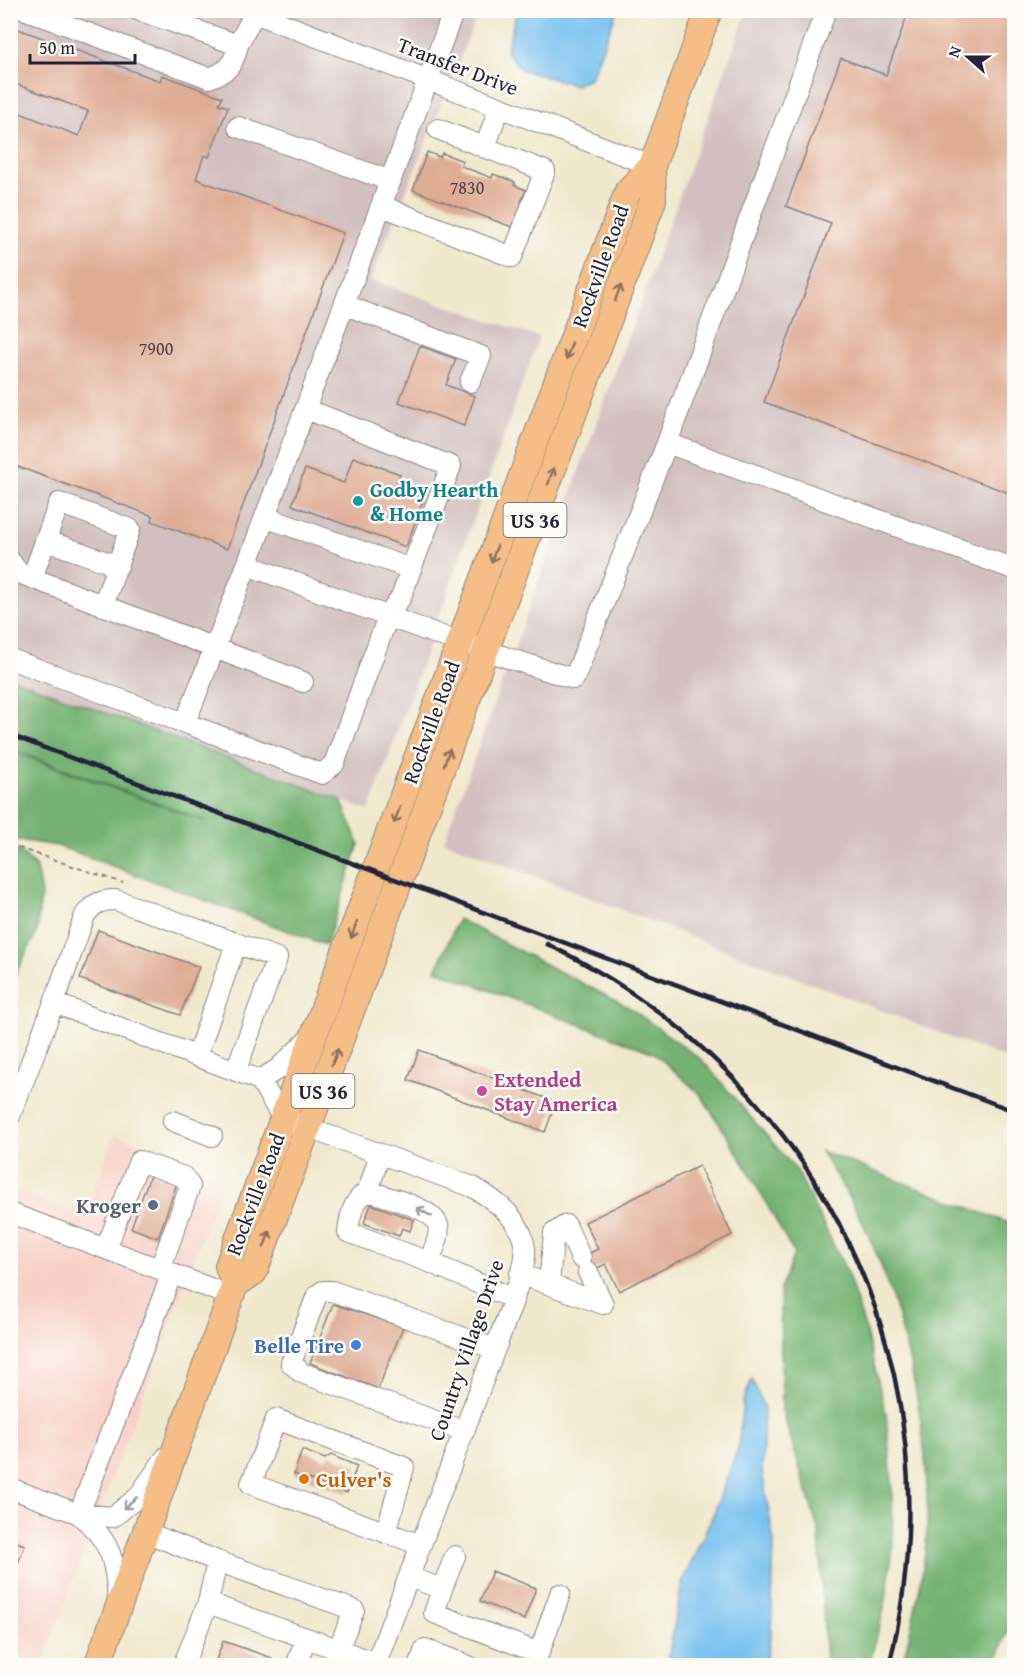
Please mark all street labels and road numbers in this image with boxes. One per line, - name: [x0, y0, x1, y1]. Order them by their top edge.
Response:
- street label: Transfer Drive: [393, 29, 523, 103]
- street label: Rockville Road: [563, 199, 637, 332]
- road number: US 36: [504, 503, 566, 537]
- street label: Rockville Road: [394, 655, 468, 788]
- road number: US 36: [292, 1074, 354, 1108]
- street label: Rockville Road: [217, 1127, 293, 1260]
- street label: Country Village Drive: [420, 1255, 512, 1445]

